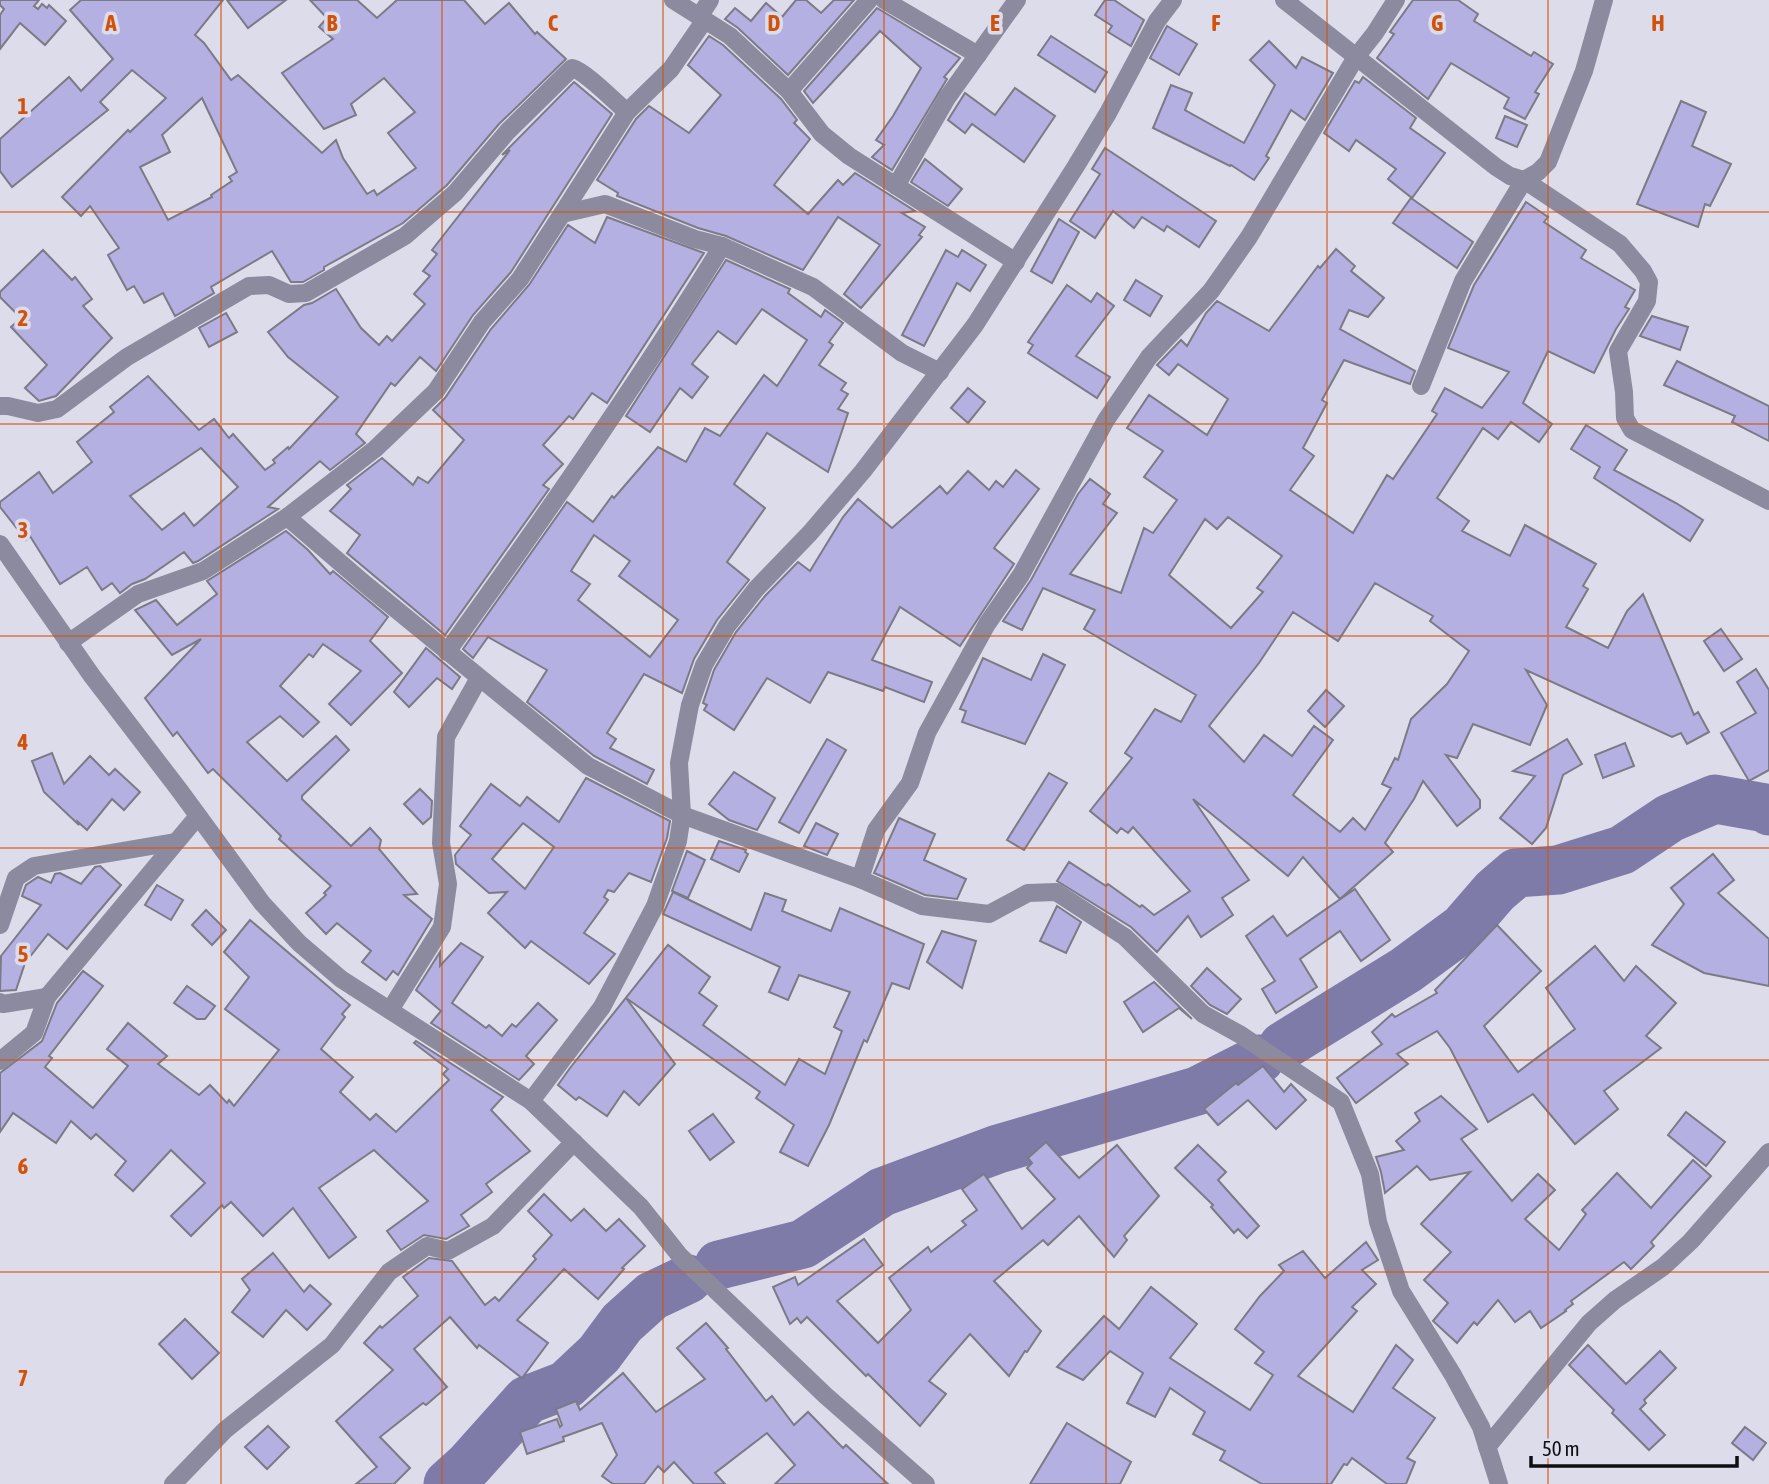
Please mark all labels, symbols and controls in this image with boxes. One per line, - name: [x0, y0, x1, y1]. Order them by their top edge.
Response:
- text: A: [104, 10, 117, 36]
- text: B: [327, 10, 338, 36]
- text: C: [548, 10, 559, 36]
- text: D: [768, 10, 781, 36]
- text: E: [990, 10, 1000, 36]
- text: F: [1211, 10, 1221, 36]
- text: G: [1431, 10, 1443, 36]
- text: H: [1651, 10, 1665, 36]
- text: 1: [18, 93, 29, 119]
- text: 2: [18, 305, 28, 331]
- text: 3: [18, 517, 28, 543]
- text: 4: [17, 729, 29, 755]
- text: 5: [18, 941, 29, 967]
- text: 6: [18, 1153, 29, 1179]
- text: 7: [18, 1365, 28, 1391]
- scale bar: [1531, 1424, 1738, 1468]
- text: 50 m: [1542, 1436, 1580, 1460]

